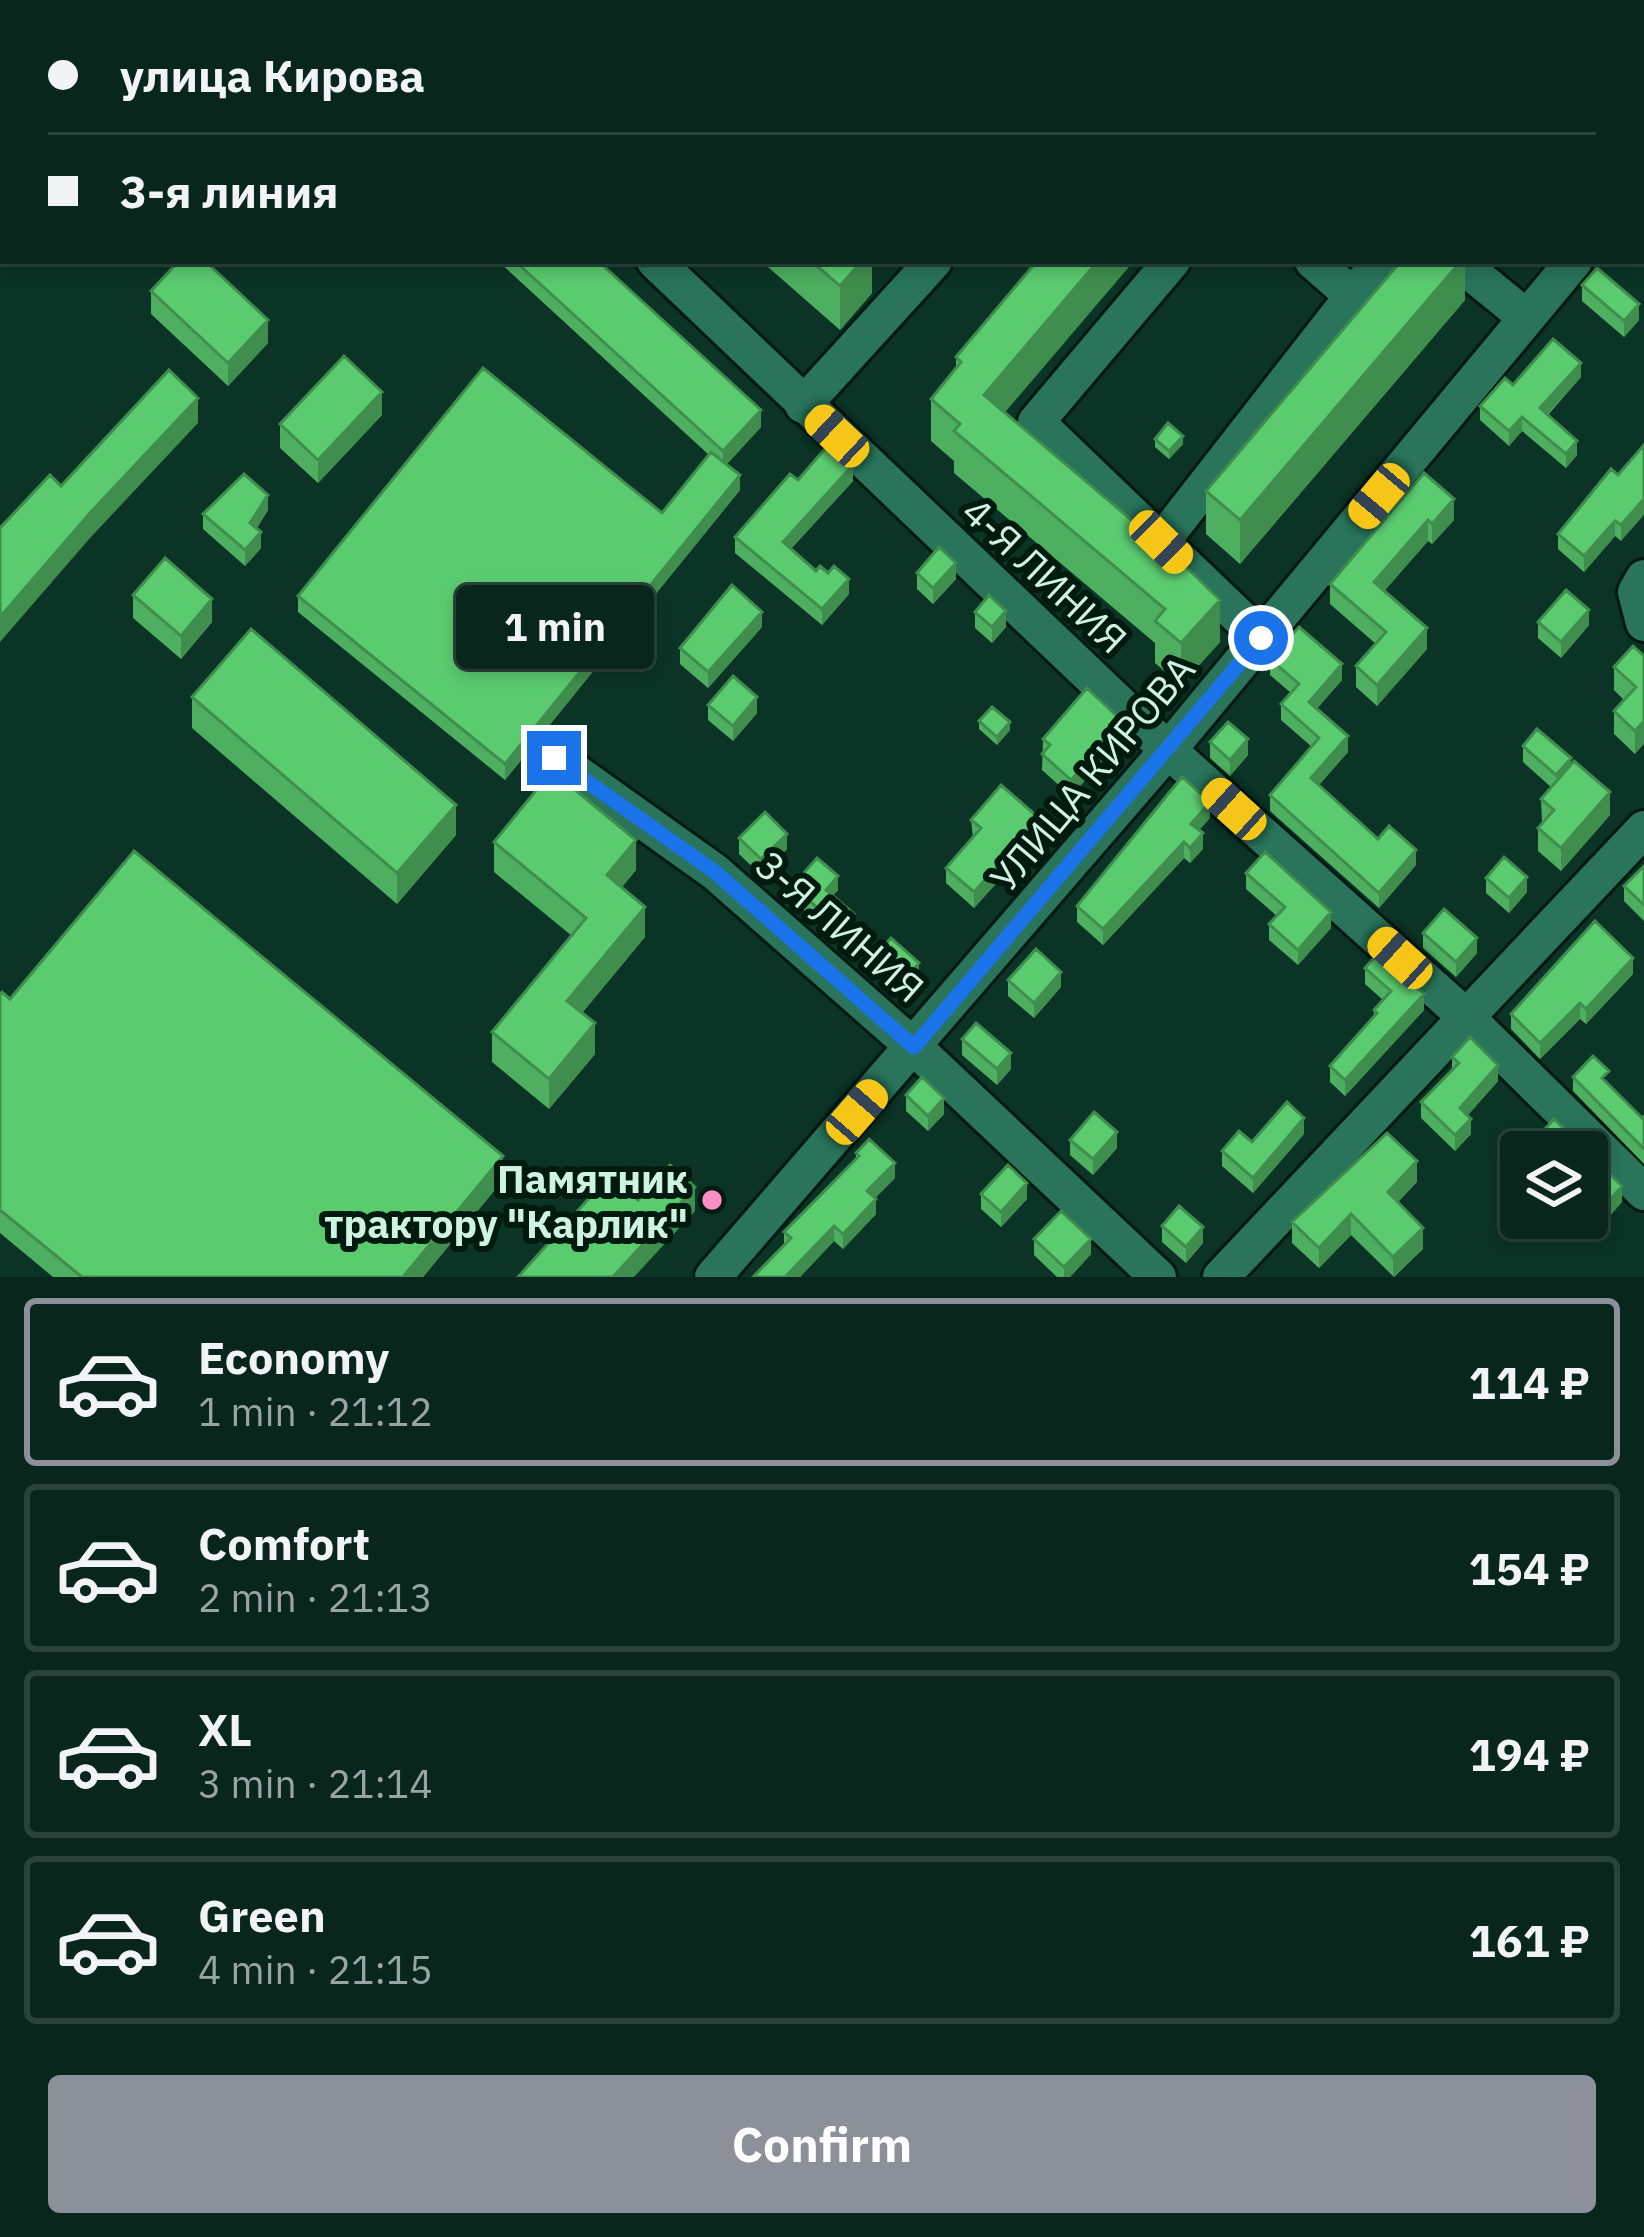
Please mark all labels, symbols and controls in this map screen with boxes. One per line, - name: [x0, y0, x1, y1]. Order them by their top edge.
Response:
- text: улица Кирова: [120, 46, 425, 104]
- text: 3-я линия: [120, 162, 339, 220]
- car: [798, 398, 876, 474]
- car: [1342, 457, 1416, 535]
- street label: 4-Я ЛИНИЯ: [952, 486, 1138, 664]
- car: [1123, 504, 1199, 580]
- callout: 1 min: [455, 584, 653, 668]
- text: 1 min: [504, 601, 606, 652]
- route start: [1234, 611, 1288, 665]
- street label: УЛИЦА КИРОВА: [978, 644, 1206, 902]
- route end: [527, 731, 581, 785]
- car: [1195, 772, 1273, 846]
- street label: 3-Я ЛИНИЯ: [745, 839, 935, 1013]
- car: [1361, 921, 1439, 995]
- car: [820, 1073, 894, 1151]
- map controls: [1500, 1131, 1608, 1239]
- button: layers: [1500, 1131, 1608, 1239]
- place label: Памятник трактору "Карлик": [324, 1153, 688, 1249]
- marker: Памятник трактору "Карлик": [699, 1187, 725, 1213]
- icon: car: [54, 1328, 162, 1436]
- text: Economy: [198, 1328, 389, 1386]
- text: 114 ₽: [1469, 1353, 1590, 1411]
- text: 1 min · 21:12: [198, 1386, 433, 1437]
- icon: car: [54, 1514, 162, 1622]
- text: Comfort: [198, 1514, 370, 1572]
- text: 154 ₽: [1469, 1539, 1590, 1597]
- text: 2 min · 21:13: [198, 1572, 433, 1623]
- icon: car: [54, 1700, 162, 1808]
- text: XL: [198, 1700, 252, 1758]
- text: 194 ₽: [1469, 1725, 1590, 1783]
- text: 3 min · 21:14: [198, 1758, 433, 1809]
- icon: car: [54, 1886, 162, 1994]
- text: Green: [198, 1886, 326, 1944]
- text: 161 ₽: [1469, 1911, 1590, 1969]
- text: 4 min · 21:15: [198, 1944, 433, 1995]
- button: Confirm: [48, 2075, 1596, 2213]

